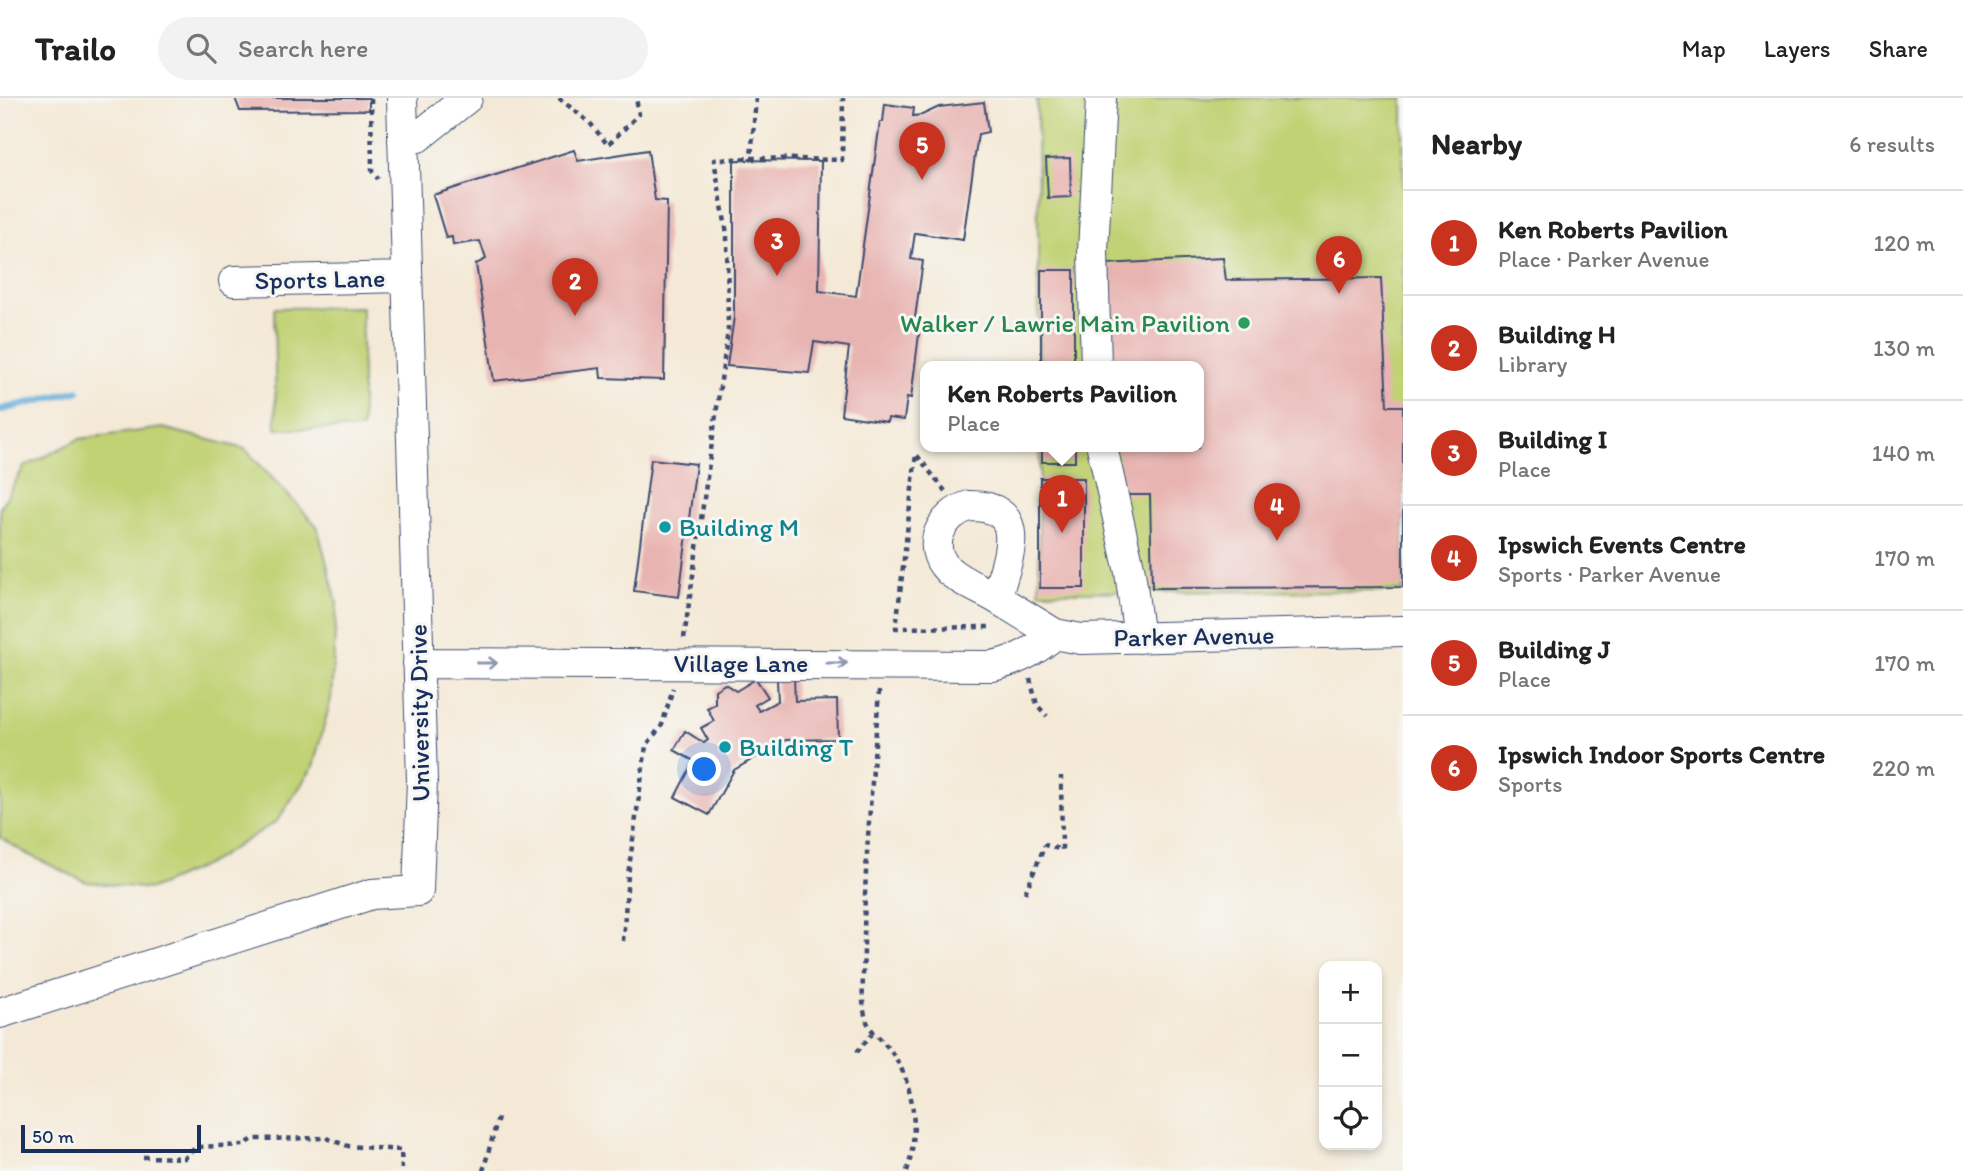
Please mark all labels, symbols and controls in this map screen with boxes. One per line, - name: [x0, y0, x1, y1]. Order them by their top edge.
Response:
- search box: [158, 17, 648, 80]
- text: Trailo: [35, 29, 116, 68]
- icon: search: [182, 29, 220, 67]
- text: Search here: [238, 32, 368, 64]
- text: Map: [1682, 34, 1726, 63]
- text: Layers: [1764, 34, 1831, 63]
- text: Share: [1869, 34, 1928, 63]
- pin: 5: [899, 122, 945, 180]
- text: Nearby: [1431, 125, 1522, 162]
- text: 6 results: [1849, 130, 1935, 158]
- text: Ken Roberts Pavilion: [1498, 213, 1728, 245]
- pin: 3: [754, 218, 800, 276]
- text: 1: [1449, 229, 1459, 257]
- text: 120 m: [1874, 229, 1935, 257]
- pin: 6: [1316, 236, 1362, 294]
- text: Place · Parker Avenue: [1498, 245, 1709, 273]
- pin: 2: [552, 258, 598, 316]
- street label: Sports Lane: [254, 262, 386, 296]
- place label: Walker / Lawrie Main Pavilion: [900, 307, 1230, 339]
- marker: Walker / Lawrie Main Pavilion: [1236, 315, 1252, 331]
- text: Building H: [1498, 318, 1616, 350]
- text: 2: [1448, 334, 1460, 362]
- text: 130 m: [1873, 334, 1935, 362]
- text: Library: [1498, 350, 1567, 378]
- popup: [920, 361, 1204, 452]
- text: Ken Roberts Pavilion: [947, 377, 1177, 409]
- text: Place: [947, 409, 1000, 437]
- text: Building I: [1498, 423, 1607, 455]
- text: 3: [1448, 439, 1460, 467]
- text: 140 m: [1872, 439, 1935, 467]
- text: Place: [1498, 455, 1551, 483]
- pin: 1: [1039, 475, 1085, 533]
- pin: 4: [1254, 483, 1300, 541]
- place label: Building M: [679, 511, 799, 543]
- marker: Building M: [657, 519, 673, 535]
- text: Ipswich Events Centre: [1498, 528, 1746, 560]
- text: 4: [1447, 544, 1461, 572]
- text: 170 m: [1874, 544, 1935, 572]
- text: Sports · Parker Avenue: [1498, 560, 1721, 588]
- street label: Parker Avenue: [1113, 619, 1275, 653]
- street label: University Drive: [401, 624, 437, 802]
- text: Building J: [1498, 633, 1610, 665]
- street label: Village Lane: [674, 647, 808, 679]
- text: 5: [1448, 649, 1460, 677]
- text: 170 m: [1874, 649, 1935, 677]
- one-way arrow: [475, 656, 498, 670]
- one-way arrow: [825, 656, 848, 670]
- text: Place: [1498, 665, 1551, 693]
- place label: Building T: [739, 731, 854, 763]
- text: Ipswich Indoor Sports Centre: [1498, 738, 1825, 770]
- marker: Building T: [717, 739, 733, 755]
- your location: [687, 752, 721, 786]
- text: 6: [1448, 754, 1460, 782]
- text: 220 m: [1872, 754, 1935, 782]
- text: Sports: [1498, 770, 1562, 798]
- map controls: [1319, 961, 1382, 1150]
- button: +: [1319, 961, 1382, 1024]
- button: −: [1319, 1024, 1382, 1087]
- button: locate: [1319, 1087, 1382, 1150]
- scale bar: [21, 1122, 201, 1154]
- text: 50 m: [32, 1125, 74, 1148]

